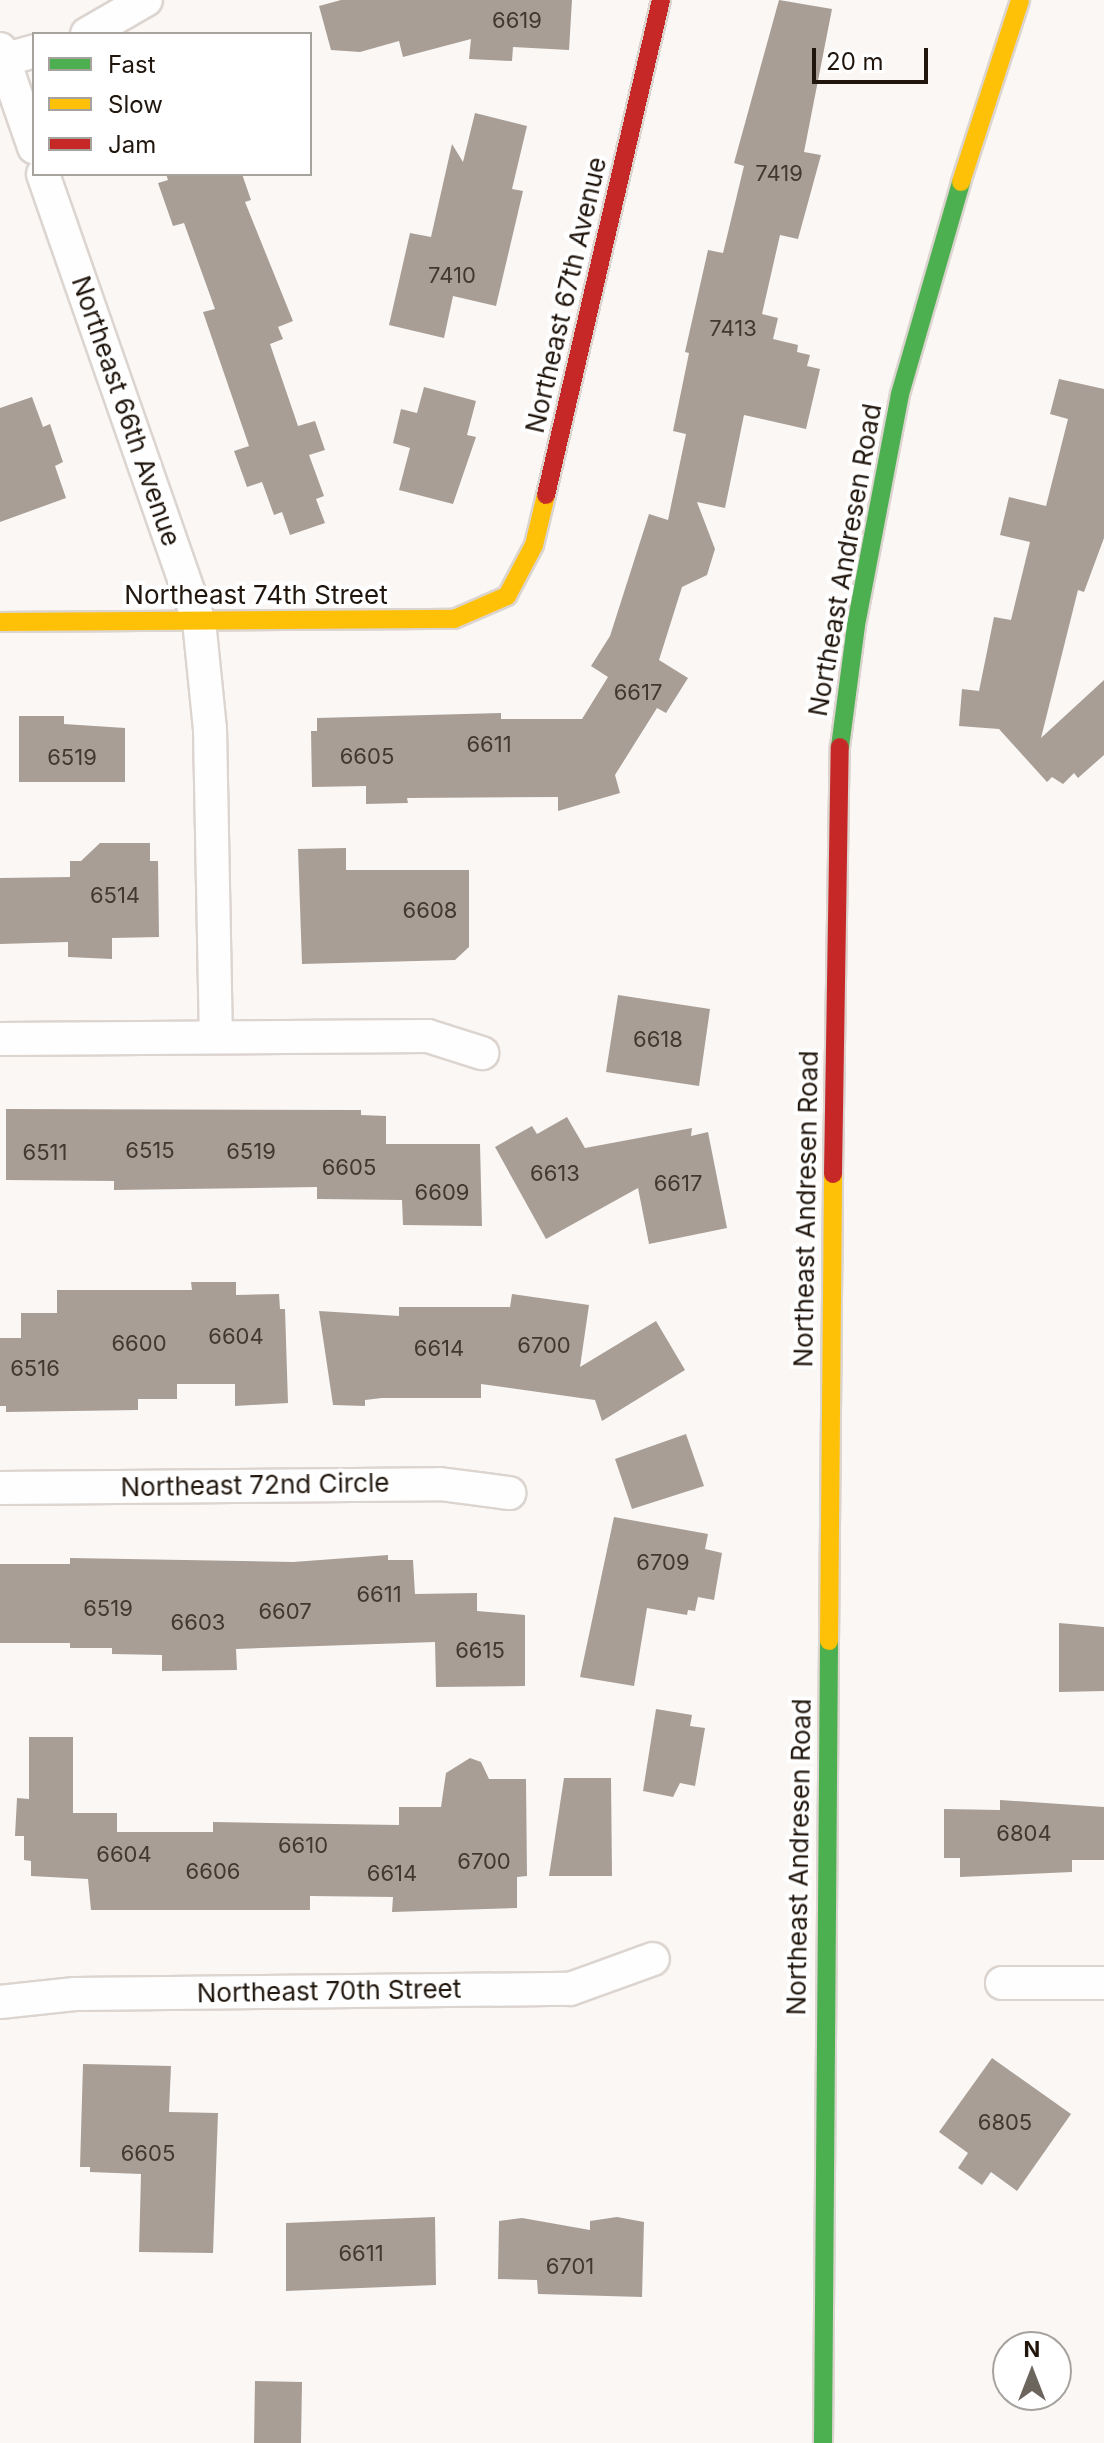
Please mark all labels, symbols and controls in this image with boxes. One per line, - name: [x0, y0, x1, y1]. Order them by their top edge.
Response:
- house number: 6619: [492, 8, 542, 34]
- legend: [32, 32, 312, 176]
- scale bar: [816, 32, 932, 82]
- text: 20 m: [826, 47, 884, 76]
- text: Fast: [108, 50, 156, 79]
- text: Slow: [108, 90, 163, 119]
- text: Jam: [108, 130, 156, 159]
- street label: Northeast 67th Avenue: [519, 154, 613, 436]
- house number: 7419: [755, 161, 803, 187]
- house number: 7410: [428, 263, 476, 289]
- street label: Northeast 66th Avenue: [65, 272, 187, 550]
- house number: 7413: [709, 316, 757, 342]
- street label: Northeast Andresen Road: [802, 401, 888, 719]
- street label: Northeast 74th Street: [124, 579, 388, 611]
- house number: 6617: [614, 680, 662, 706]
- house number: 6611: [466, 732, 512, 758]
- house number: 6605: [340, 744, 394, 770]
- house number: 6519: [47, 745, 97, 771]
- house number: 6514: [90, 883, 140, 909]
- house number: 6608: [403, 898, 457, 924]
- house number: 6618: [633, 1027, 683, 1053]
- street label: Northeast Andresen Road: [788, 1050, 824, 1368]
- house number: 6515: [125, 1138, 175, 1164]
- house number: 6519: [226, 1139, 276, 1165]
- house number: 6511: [23, 1140, 67, 1166]
- house number: 6605: [322, 1155, 376, 1181]
- house number: 6613: [530, 1161, 580, 1187]
- house number: 6617: [654, 1171, 702, 1197]
- house number: 6609: [415, 1180, 469, 1206]
- house number: 6604: [208, 1324, 264, 1350]
- house number: 6600: [111, 1331, 167, 1357]
- house number: 6700: [517, 1333, 571, 1359]
- house number: 6614: [414, 1336, 464, 1362]
- house number: 6516: [10, 1356, 60, 1382]
- street label: Northeast 72nd Circle: [120, 1467, 390, 1503]
- house number: 6709: [636, 1550, 690, 1576]
- house number: 6611: [356, 1582, 402, 1608]
- house number: 6519: [83, 1596, 133, 1622]
- house number: 6607: [258, 1599, 312, 1625]
- house number: 6603: [171, 1610, 225, 1636]
- house number: 6615: [455, 1638, 505, 1664]
- street label: Northeast Andresen Road: [781, 1698, 817, 2016]
- house number: 6804: [996, 1821, 1052, 1847]
- house number: 6610: [278, 1833, 328, 1859]
- house number: 6604: [96, 1842, 152, 1868]
- house number: 6700: [457, 1849, 511, 1875]
- house number: 6606: [186, 1859, 240, 1885]
- house number: 6614: [367, 1861, 417, 1887]
- street label: Northeast 70th Street: [197, 1973, 461, 2009]
- house number: 6805: [978, 2110, 1032, 2136]
- house number: 6605: [121, 2141, 175, 2167]
- house number: 6611: [338, 2241, 384, 2267]
- house number: 6701: [546, 2254, 594, 2280]
- north arrow: [992, 2331, 1072, 2411]
- text: N: [1024, 2336, 1040, 2362]

